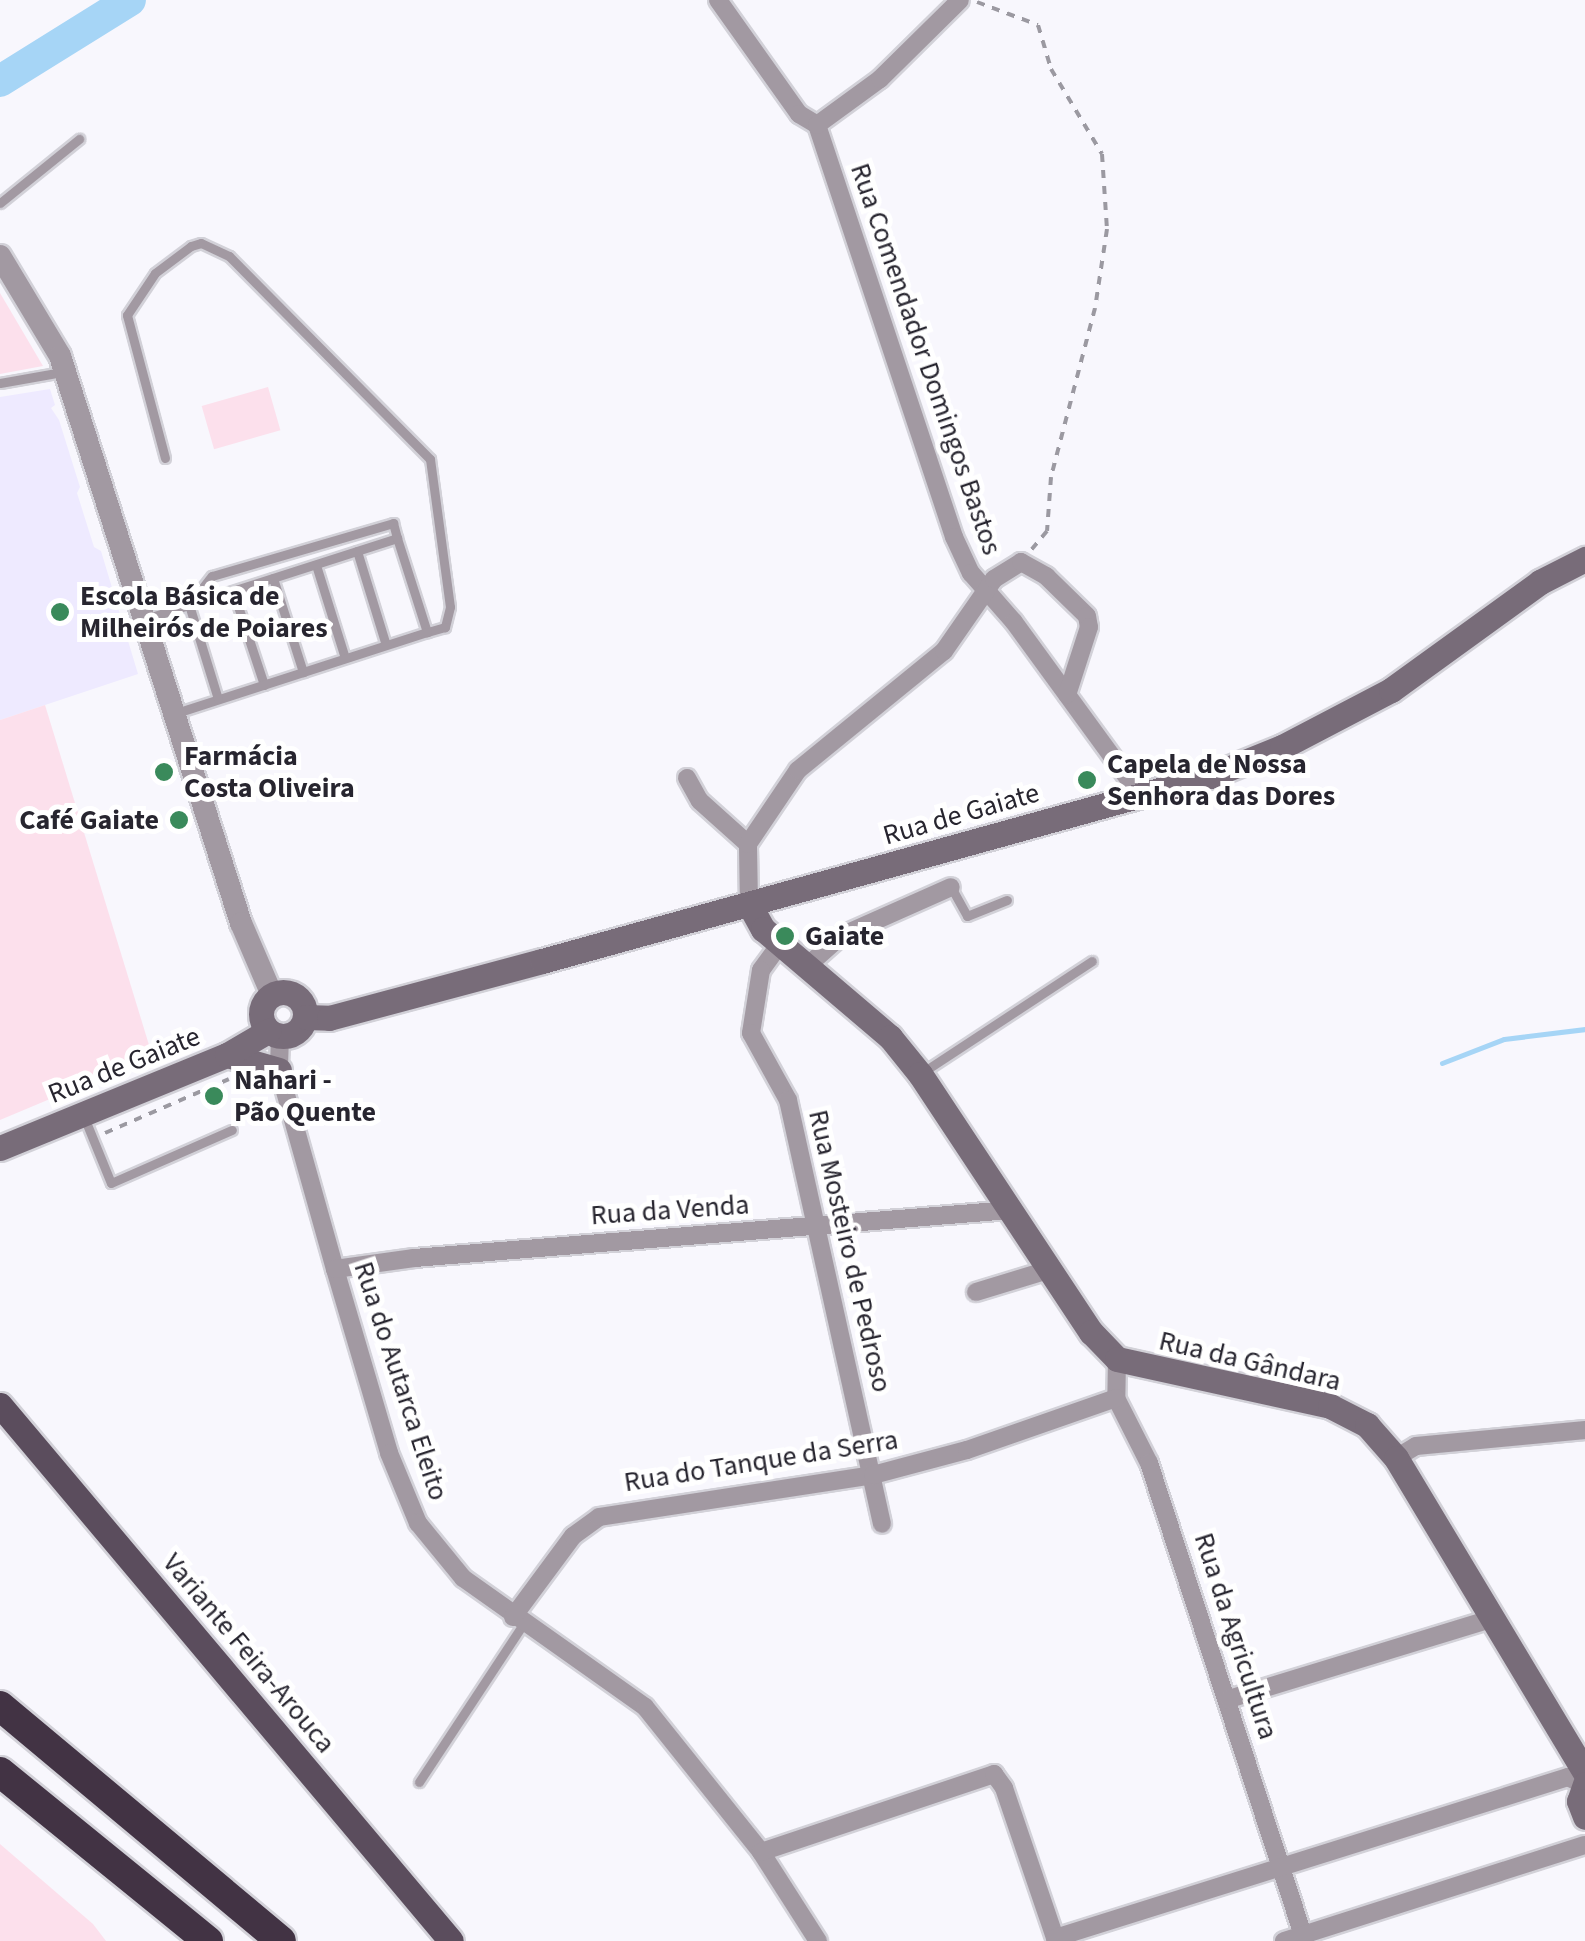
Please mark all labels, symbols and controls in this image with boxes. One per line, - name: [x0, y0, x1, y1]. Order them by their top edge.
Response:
- street label: Rua Comendador Domingos Bastos: [843, 159, 1009, 559]
- place label: Escola Básica de Milheirós de Poiares: [80, 579, 328, 645]
- marker: Escola Básica de Milheirós de Poiares: [49, 601, 71, 623]
- place label: Farmácia Costa Oliveira: [184, 739, 355, 805]
- place label: Capela de Nossa Senhora das Dores: [1107, 747, 1335, 813]
- marker: Farmácia Costa Oliveira: [153, 761, 175, 783]
- marker: Capela de Nossa Senhora das Dores: [1076, 769, 1098, 791]
- street label: Rua de Gaiate: [879, 776, 1043, 852]
- place label: Café Gaiate: [19, 803, 159, 837]
- marker: Café Gaiate: [168, 809, 190, 831]
- place label: Gaiate: [805, 919, 884, 953]
- marker: Gaiate: [774, 925, 796, 947]
- street label: Rua de Gaiate: [43, 1019, 205, 1111]
- place label: Nahari - Pão Quente: [234, 1063, 376, 1129]
- marker: Nahari - Pão Quente: [203, 1085, 225, 1107]
- street label: Rua Mosteiro de Pedroso: [801, 1107, 899, 1395]
- street label: Rua da Venda: [590, 1188, 750, 1232]
- street label: Rua do Autarca Eleito: [347, 1257, 455, 1505]
- street label: Rua da Gândara: [1156, 1324, 1344, 1398]
- street label: Rua do Tanque da Serra: [622, 1423, 900, 1499]
- street label: Rua da Agricultura: [1187, 1529, 1285, 1743]
- street label: Variante Feira-Arouca: [156, 1546, 342, 1760]

